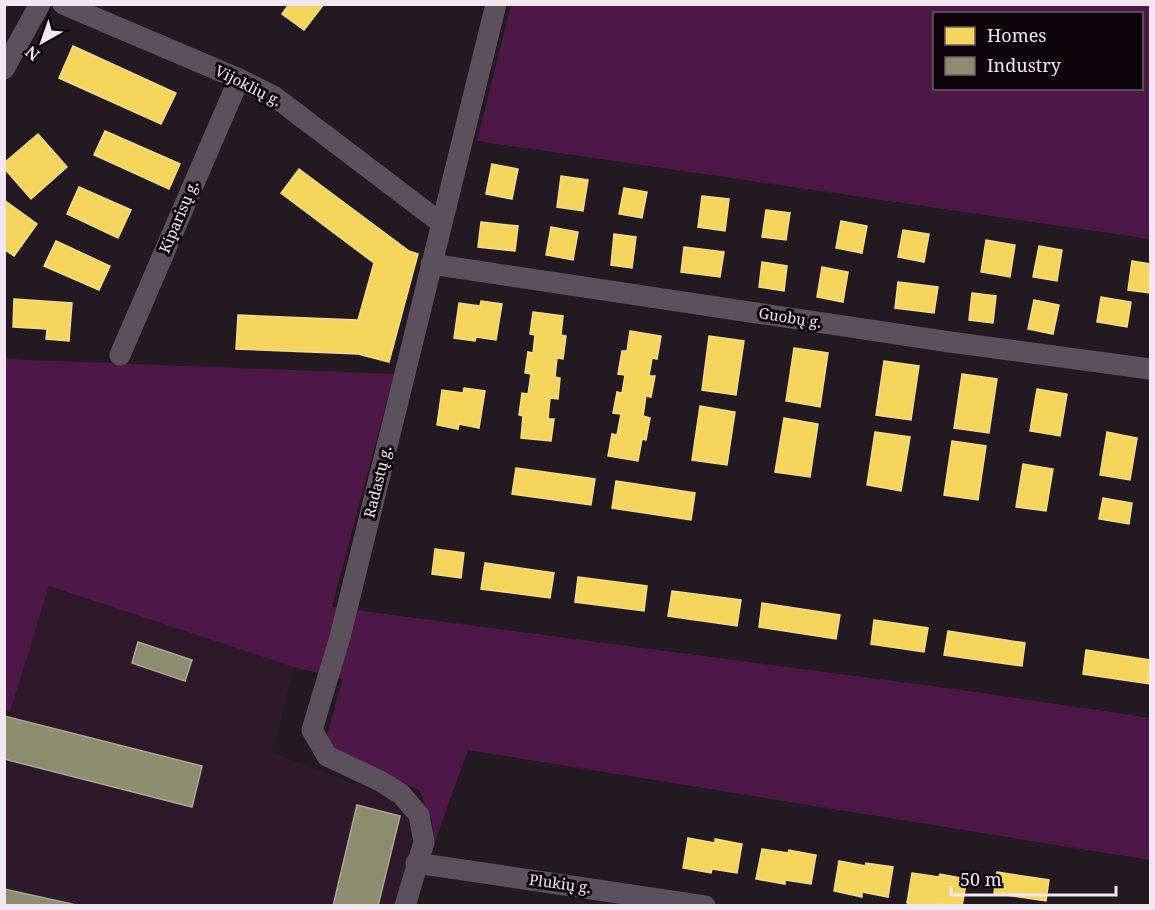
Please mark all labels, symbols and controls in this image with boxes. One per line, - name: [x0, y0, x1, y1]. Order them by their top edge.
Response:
- north arrow: [12, 12, 72, 72]
- legend: [933, 12, 1143, 90]
- text: Homes: [987, 23, 1046, 47]
- text: N: [20, 41, 44, 66]
- text: Industry: [987, 53, 1062, 77]
- street label: Vijoklių g.: [212, 60, 285, 110]
- street label: Kiparisų g.: [154, 177, 202, 256]
- street label: Guobų g.: [757, 302, 823, 332]
- street label: Radastų g.: [358, 444, 396, 520]
- scale bar: [951, 859, 1116, 897]
- text: 50 m: [960, 867, 1002, 891]
- street label: Plukių g.: [528, 869, 592, 897]

